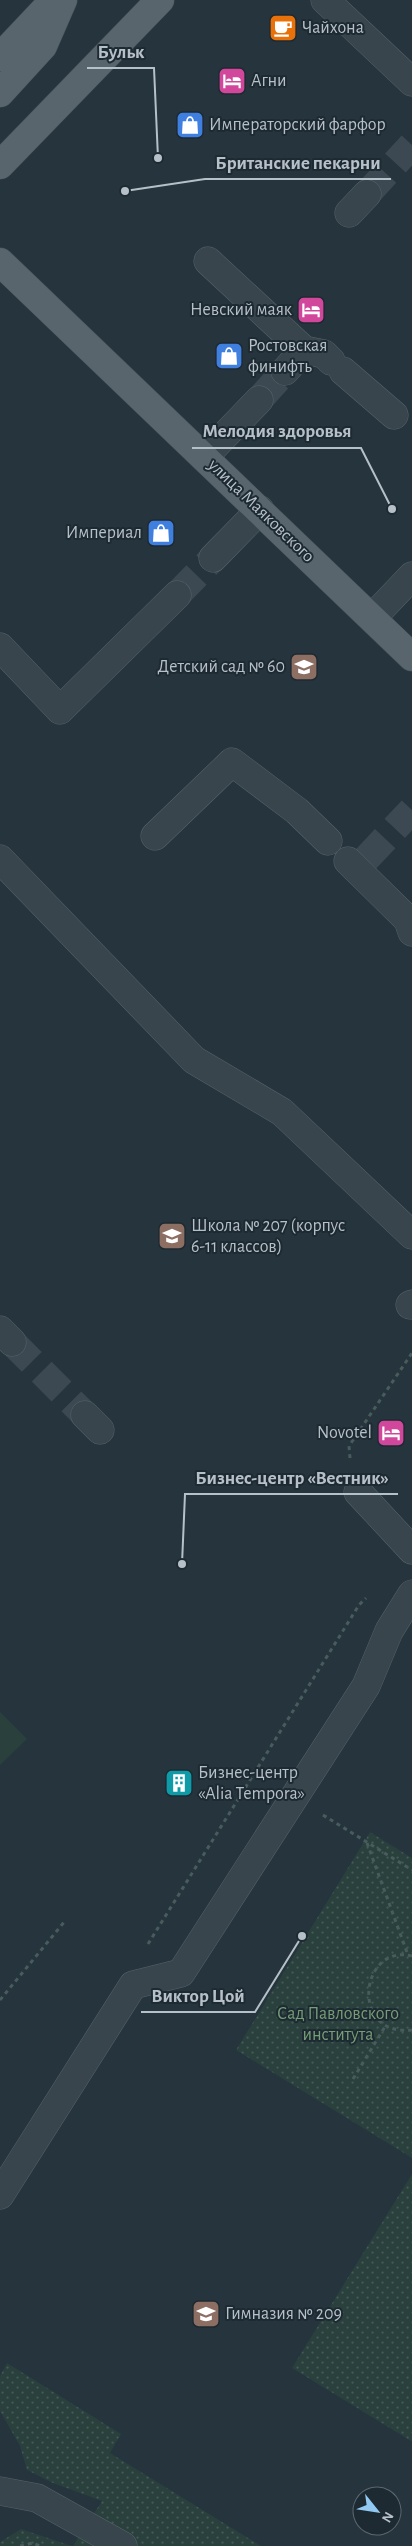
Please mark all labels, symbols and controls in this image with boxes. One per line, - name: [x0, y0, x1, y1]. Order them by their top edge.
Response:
- cafe icon: Чайхона: [268, 13, 298, 43]
- place label: Чайхона: [302, 19, 364, 37]
- callout: Бульк: [87, 34, 154, 68]
- text: Бульк: [97, 43, 145, 62]
- hotel icon: Агни: [217, 66, 247, 96]
- place label: Агни: [251, 72, 287, 90]
- shop icon: Императорский фарфор: [175, 110, 205, 140]
- place label: Императорский фарфор: [209, 116, 386, 134]
- callout: Британские пекарни: [205, 145, 391, 179]
- text: Британские пекарни: [215, 154, 381, 173]
- hotel icon: Невский маяк: [296, 295, 326, 325]
- place label: Невский маяк: [190, 301, 293, 319]
- place label: Ростовская финифть: [248, 337, 328, 376]
- shop icon: Ростовская финифть: [214, 341, 244, 371]
- callout: Мелодия здоровья: [192, 414, 361, 448]
- text: Мелодия здоровья: [202, 422, 352, 441]
- street label: улица Маяковского: [204, 455, 317, 566]
- shop icon: Империал: [146, 518, 176, 548]
- place label: Империал: [66, 524, 142, 542]
- school or university icon: Детский сад № 60: [289, 652, 319, 682]
- place label: Детский сад № 60: [157, 658, 285, 676]
- place label: Школа № 207 (корпус 6-11 классов): [191, 1217, 345, 1256]
- school or university icon: Школа № 207 (корпус 6-11 классов): [157, 1221, 187, 1251]
- hotel icon: Novotel: [376, 1418, 406, 1448]
- place label: Novotel: [317, 1424, 372, 1442]
- callout: Бизнес-центр «Вестник»: [185, 1460, 398, 1494]
- text: Бизнес-центр «Вестник»: [195, 1469, 389, 1488]
- place label: Бизнес-центр «Alia Tempora»: [198, 1764, 305, 1803]
- building icon: Бизнес-центр «Alia Tempora»: [164, 1768, 194, 1798]
- callout: Виктор Цой: [141, 1978, 255, 2012]
- text: Виктор Цой: [151, 1987, 245, 2006]
- park label: Сад Павловского института: [277, 2005, 399, 2044]
- school or university icon: Гимназия № 209: [191, 2299, 221, 2329]
- place label: Гимназия № 209: [225, 2305, 342, 2323]
- north arrow: [352, 2486, 402, 2536]
- text: N: [379, 2509, 396, 2525]

